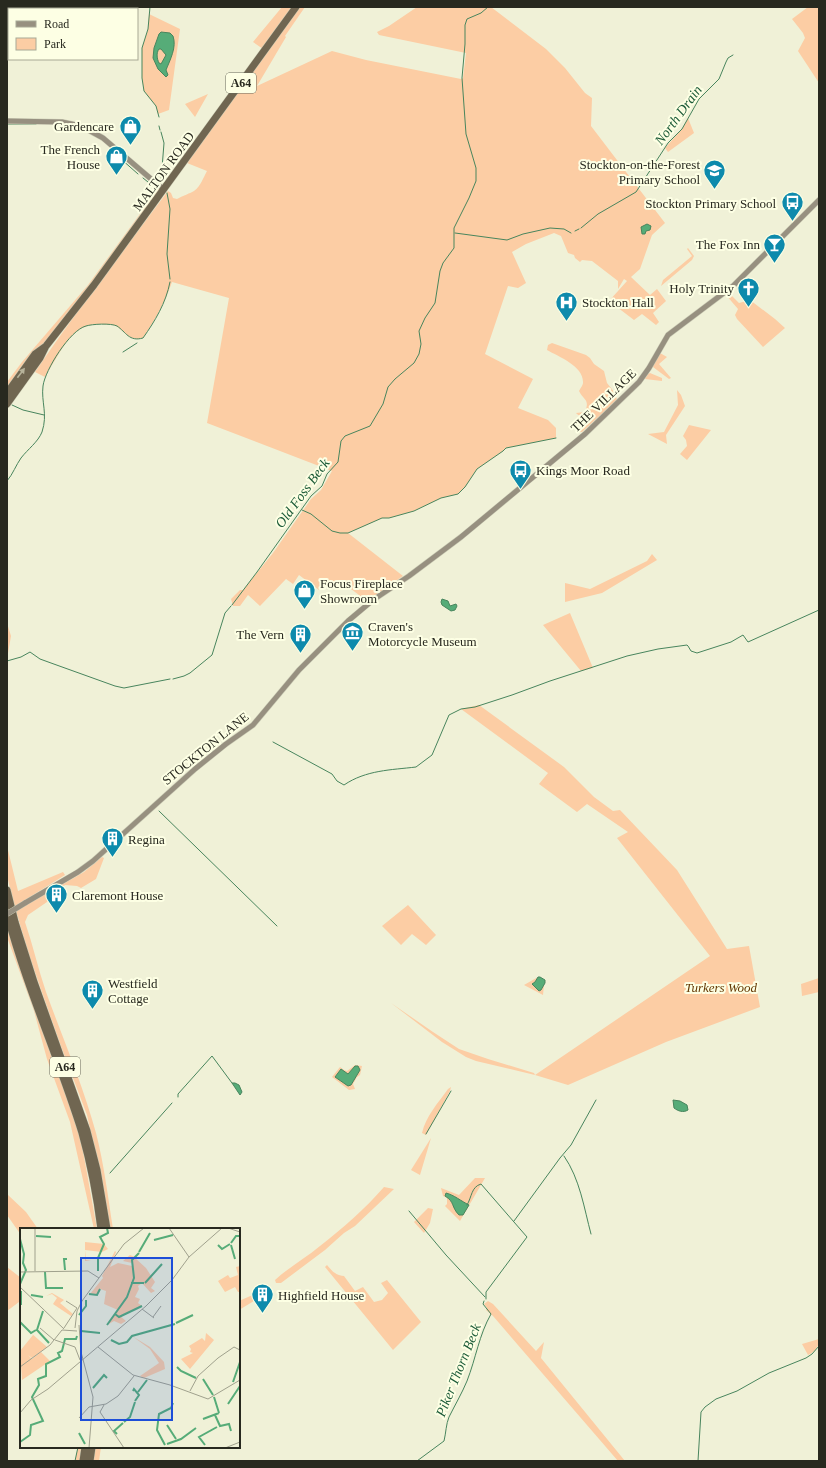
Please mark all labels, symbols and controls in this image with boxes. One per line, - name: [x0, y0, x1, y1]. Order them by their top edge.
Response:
- legend: [8, 8, 138, 60]
- text: Road: [44, 17, 69, 31]
- text: Park: [44, 37, 66, 51]
- road number: A64: [226, 73, 256, 93]
- water label: North Drain: [651, 83, 705, 149]
- shop icon: Gardencare: [117, 113, 143, 146]
- place label: Gardencare: [54, 119, 114, 134]
- street label: MALTON ROAD: [130, 129, 197, 214]
- place label: The French House: [40, 142, 100, 172]
- shop icon: The French House: [103, 143, 129, 176]
- place label: Stockton-on-the-Forest Primary School: [579, 157, 700, 187]
- school or university icon: Stockton-on-the-Forest Primary School: [702, 158, 728, 191]
- bus stop icon: Stockton Primary School: [779, 190, 805, 223]
- place label: Stockton Primary School: [645, 196, 776, 211]
- bar icon: The Fox Inn: [762, 231, 788, 264]
- place label: The Fox Inn: [696, 237, 760, 252]
- church icon: Holy Trinity: [736, 275, 762, 308]
- place label: Holy Trinity: [669, 281, 734, 296]
- hospital icon: Stockton Hall: [553, 289, 579, 322]
- place label: Stockton Hall: [582, 295, 654, 310]
- street label: THE VILLAGE: [568, 366, 639, 435]
- one-way arrow: [17, 368, 25, 379]
- water label: Old Foss Beck: [272, 455, 333, 531]
- bus stop icon: Kings Moor Road: [508, 457, 534, 490]
- place label: Kings Moor Road: [536, 463, 630, 478]
- place label: Focus Fireplace Showroom: [320, 576, 403, 606]
- shop icon: Focus Fireplace Showroom: [291, 577, 317, 610]
- place label: Craven's Motorcycle Museum: [368, 619, 477, 649]
- museum icon: Craven's Motorcycle Museum: [339, 620, 365, 653]
- building icon: The Vern: [287, 621, 313, 654]
- place label: The Vern: [236, 627, 284, 642]
- street label: STOCKTON LANE: [159, 709, 252, 788]
- building icon: Regina: [99, 826, 125, 859]
- place label: Regina: [128, 832, 165, 847]
- building icon: Claremont House: [44, 882, 70, 915]
- place label: Claremont House: [72, 888, 164, 903]
- place label: Westfield Cottage: [108, 976, 158, 1006]
- building icon: Westfield Cottage: [79, 977, 105, 1010]
- park label: Turkers Wood: [685, 980, 758, 995]
- road number: A64: [50, 1057, 80, 1077]
- inset map: [20, 1228, 240, 1448]
- building icon: Highfield House: [250, 1282, 276, 1315]
- place label: Highfield House: [278, 1288, 365, 1303]
- water label: Piker Thorn Beck: [433, 1321, 484, 1420]

